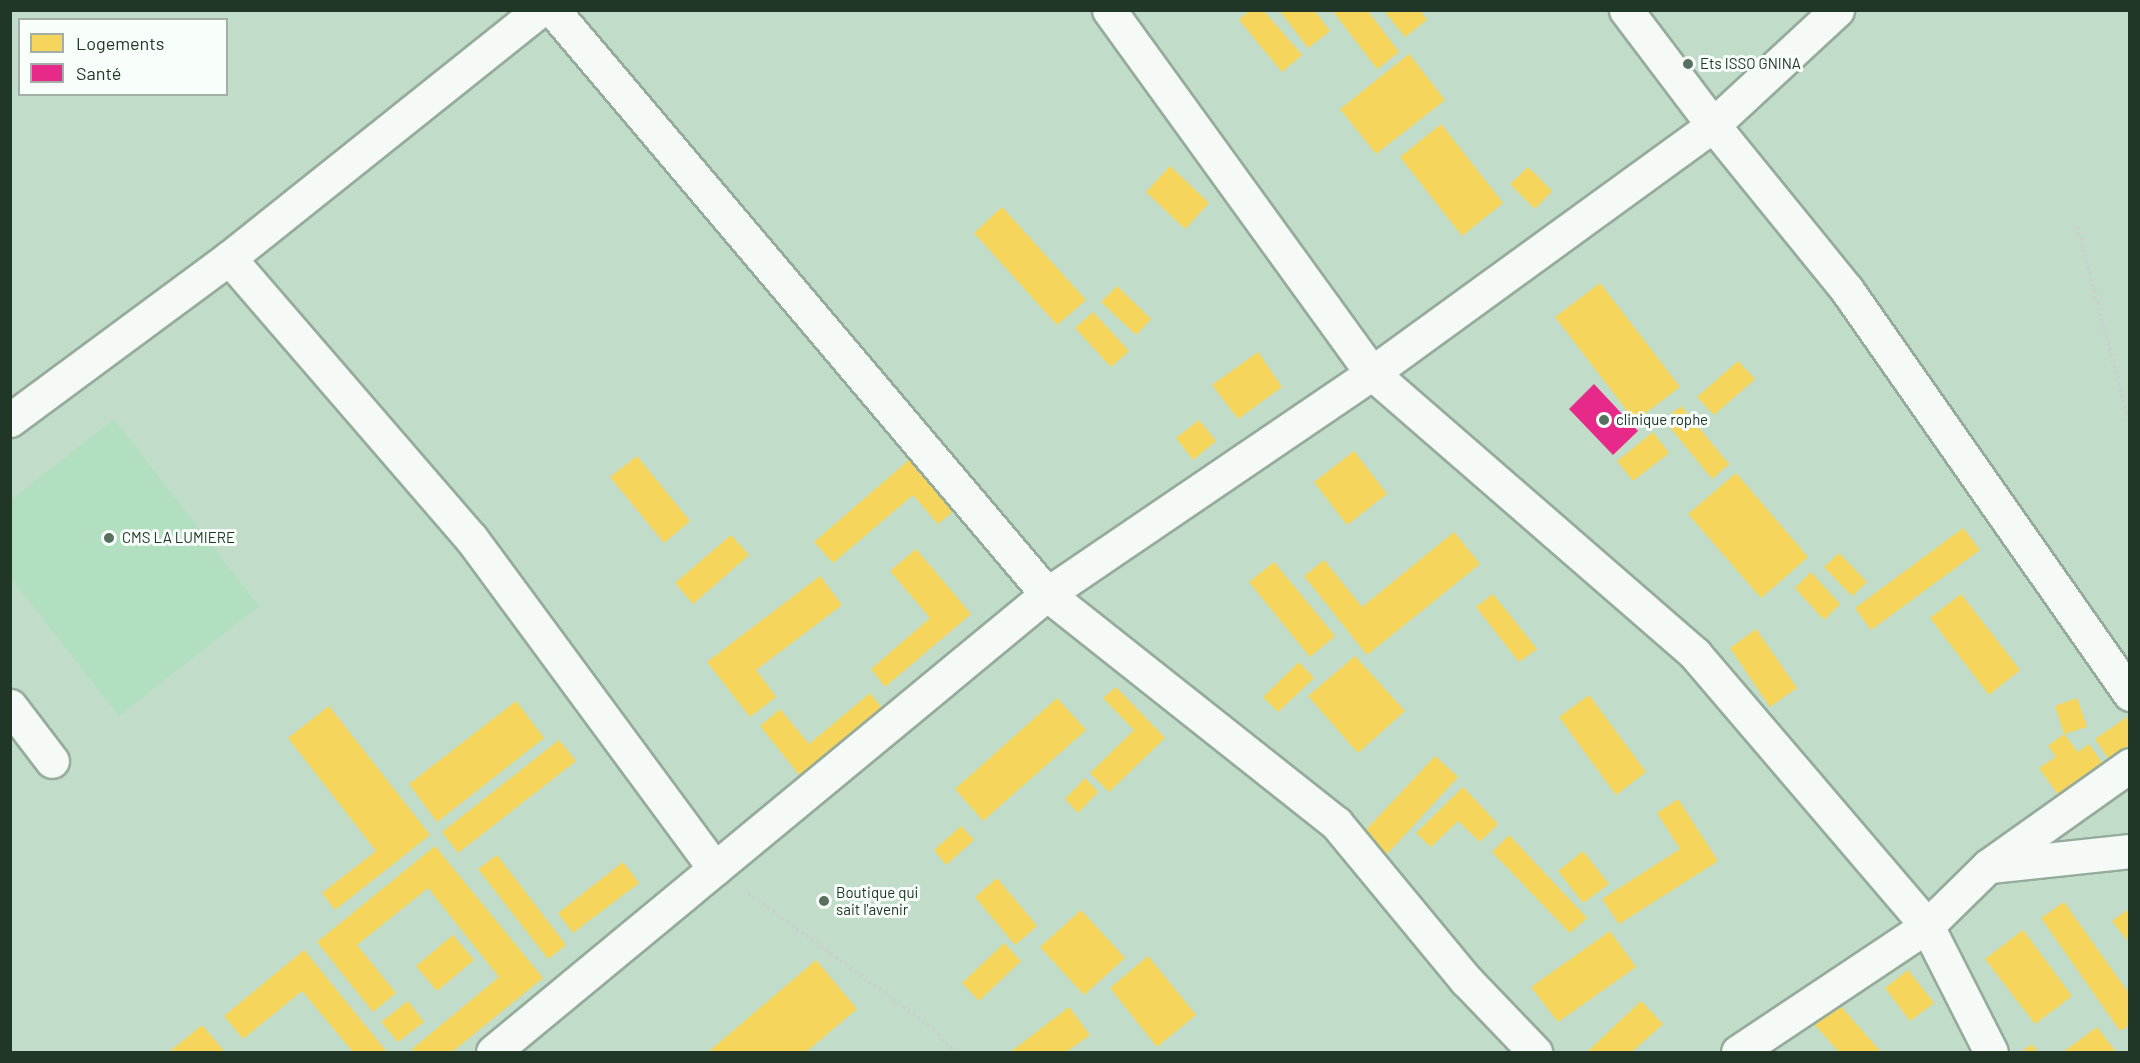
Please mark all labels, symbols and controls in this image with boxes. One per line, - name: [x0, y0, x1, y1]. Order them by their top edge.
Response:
- legend: [18, 18, 228, 96]
- text: Logements: [76, 32, 165, 54]
- place label: Ets ISSO GNINA: [1700, 55, 1801, 73]
- marker: Ets ISSO GNINA: [1681, 57, 1695, 71]
- text: Santé: [76, 62, 121, 84]
- place label: clinique rophe: [1616, 411, 1708, 429]
- marker: clinique rophe: [1597, 413, 1611, 427]
- marker: CMS LA LUMIERE: [100, 529, 118, 547]
- place label: CMS LA LUMIERE: [122, 529, 235, 547]
- place label: Boutique qui sait l'avenir: [836, 883, 918, 918]
- marker: Boutique qui sait l'avenir: [817, 894, 831, 908]

